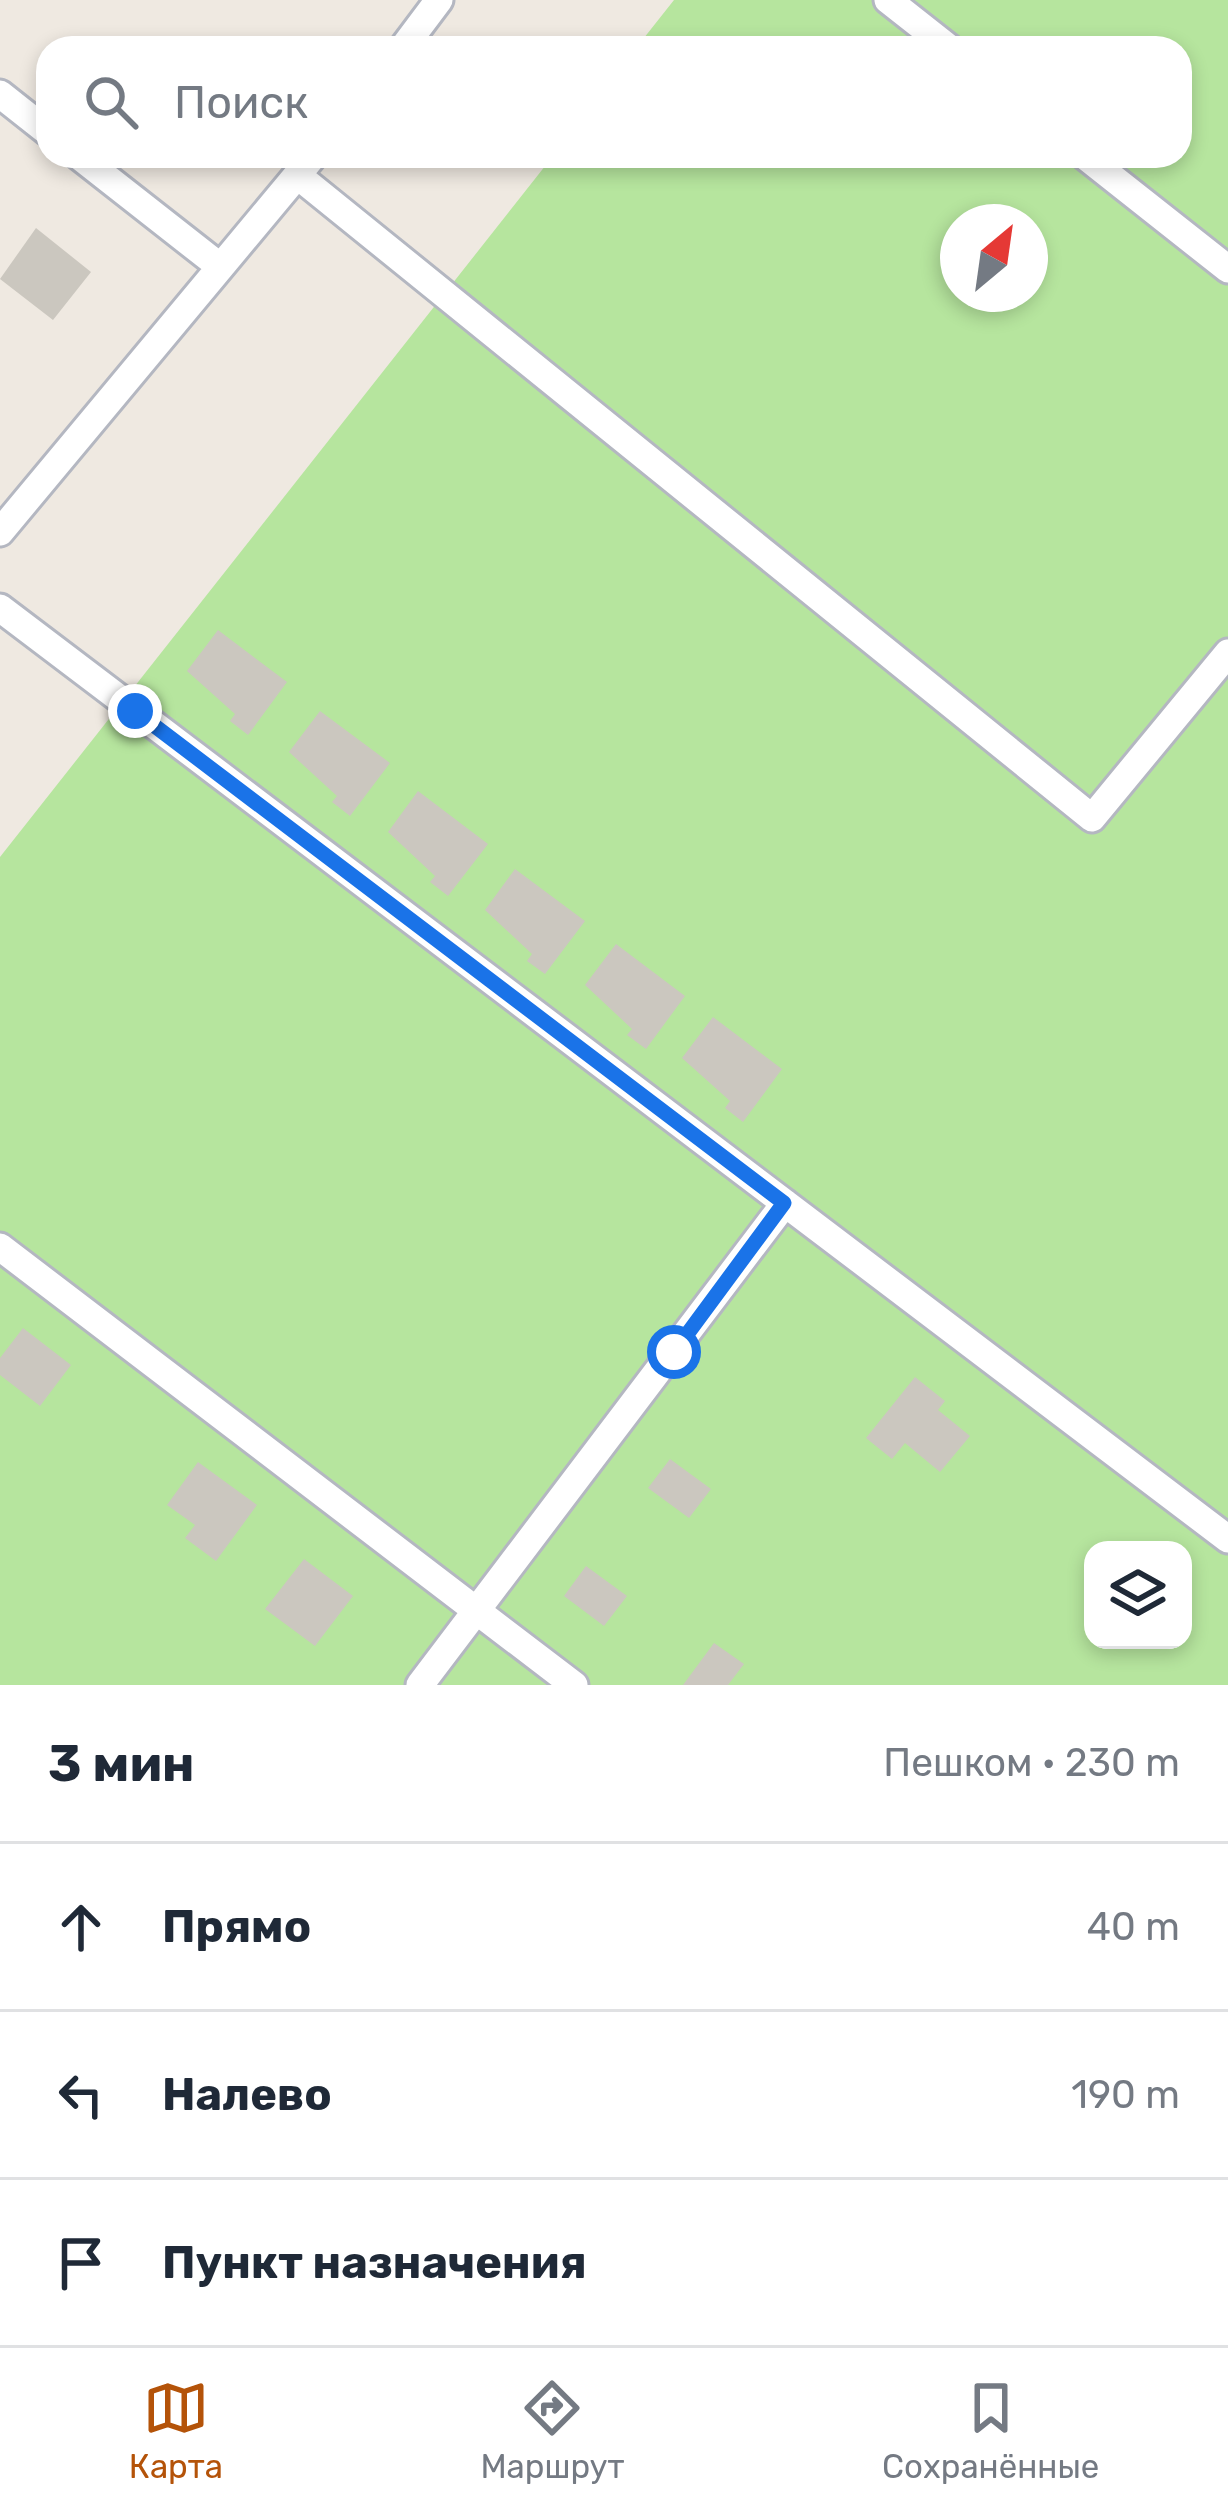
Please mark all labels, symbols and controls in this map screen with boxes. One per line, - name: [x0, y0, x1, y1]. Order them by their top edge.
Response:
- search box: [36, 36, 1192, 168]
- icon: search: [78, 69, 144, 135]
- text: Поиск: [174, 76, 308, 129]
- north arrow: [940, 204, 1048, 312]
- route end: [108, 684, 162, 738]
- route start: [647, 1325, 701, 1379]
- map controls: [1084, 1541, 1192, 1649]
- button: layers: [1084, 1541, 1192, 1649]
- text: 3 мин: [48, 1733, 194, 1794]
- text: Пешком · 230 m: [883, 1740, 1180, 1786]
- icon: ahead: [48, 1894, 114, 1960]
- text: Прямо: [162, 1900, 311, 1953]
- text: 40 m: [1087, 1904, 1180, 1950]
- icon: left: [48, 2062, 114, 2128]
- text: Налево: [162, 2068, 332, 2121]
- text: 190 m: [1071, 2072, 1180, 2118]
- icon: arrive: [48, 2230, 114, 2296]
- text: Пункт назначения: [162, 2236, 587, 2289]
- tab: Карта: [129, 2375, 223, 2486]
- tab: Маршрут: [480, 2375, 624, 2486]
- tab: Сохранённые: [882, 2375, 1099, 2486]

